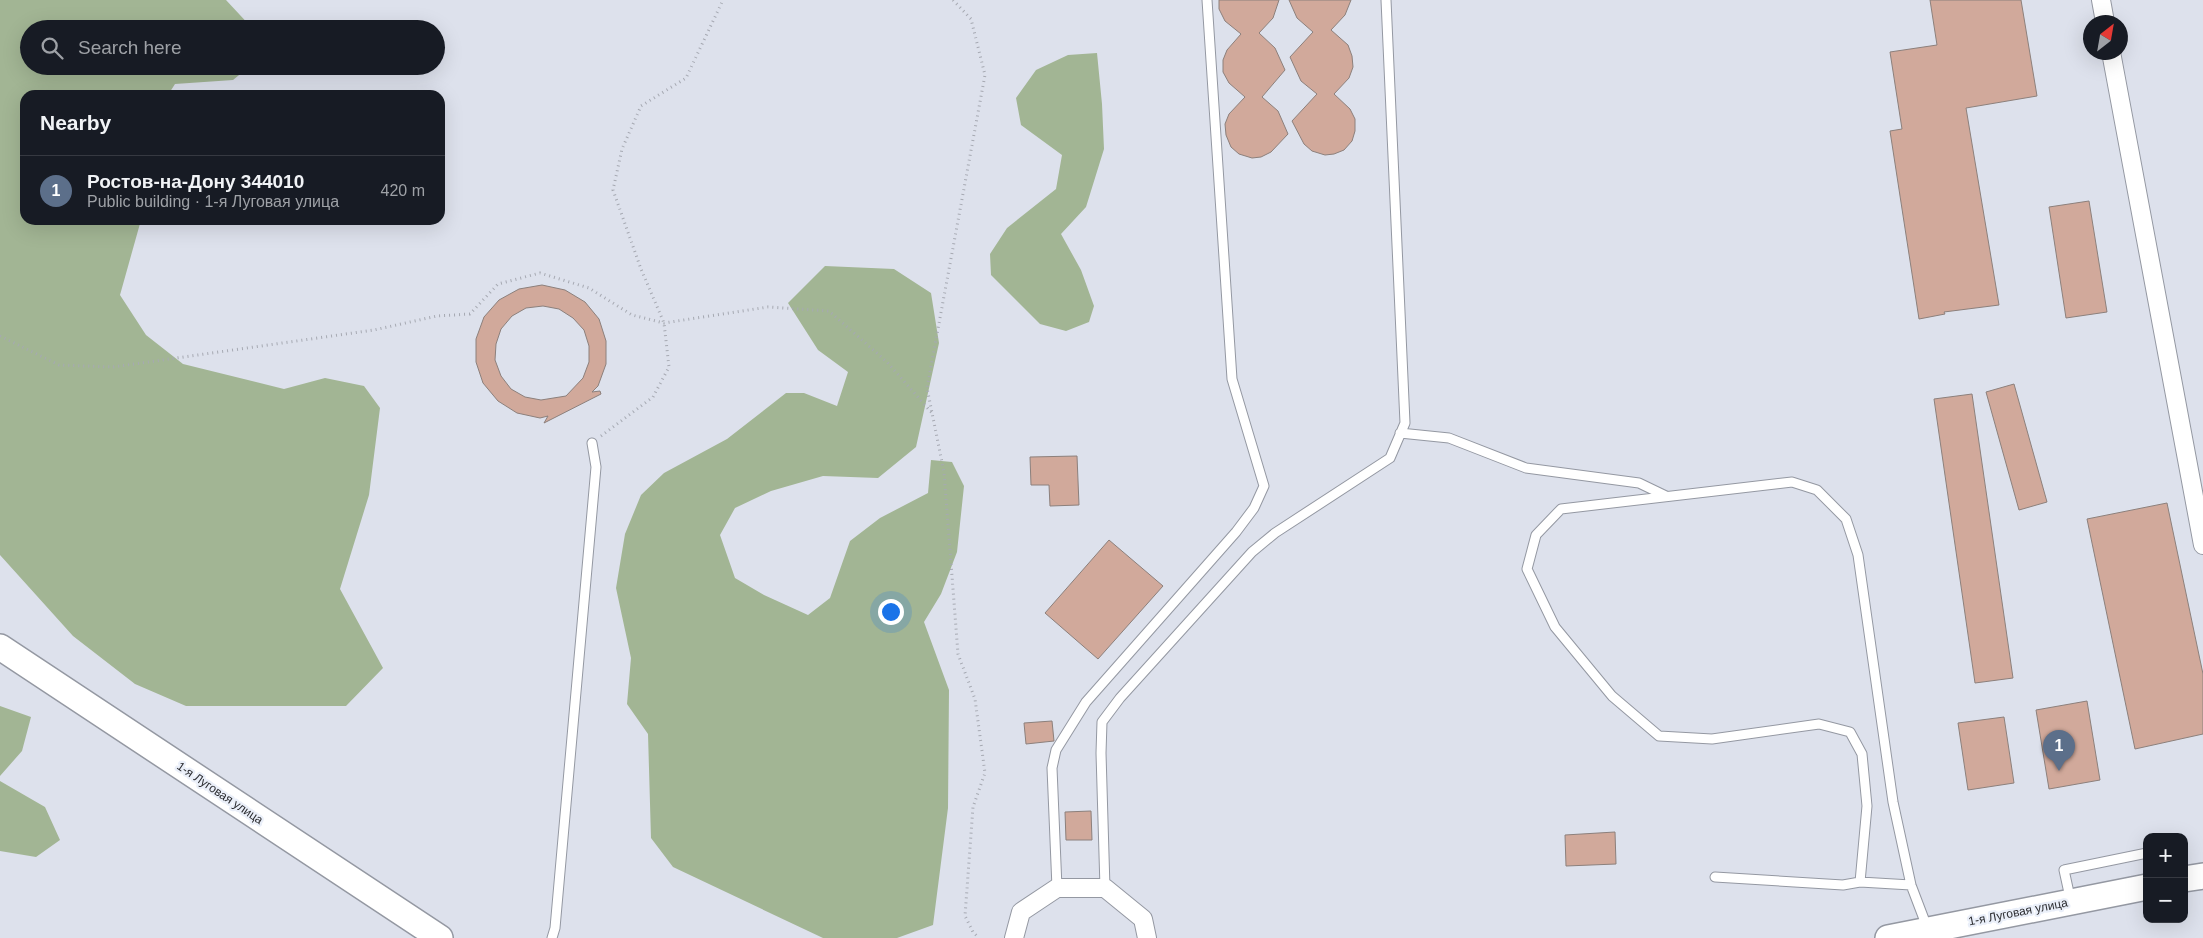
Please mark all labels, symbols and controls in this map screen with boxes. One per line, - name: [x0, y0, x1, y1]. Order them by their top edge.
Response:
- north arrow: [2083, 15, 2128, 60]
- search box: [20, 20, 445, 75]
- icon: search: [38, 34, 66, 62]
- text: Search here: [78, 37, 182, 58]
- text: Nearby: [40, 111, 111, 134]
- text: Ростов-на-Дону 344010: [87, 171, 304, 192]
- text: 1: [52, 182, 60, 199]
- text: 420 m: [381, 182, 425, 199]
- text: Public building · 1-я Луговая улица: [87, 193, 339, 210]
- your location: [878, 599, 904, 625]
- pin: 1: [2043, 730, 2075, 771]
- street label: 1-я Луговая улица: [174, 759, 266, 827]
- map controls: [2143, 833, 2188, 923]
- button: +: [2143, 833, 2188, 878]
- button: −: [2143, 878, 2188, 923]
- street label: 1-я Луговая улица: [1967, 895, 2069, 929]

